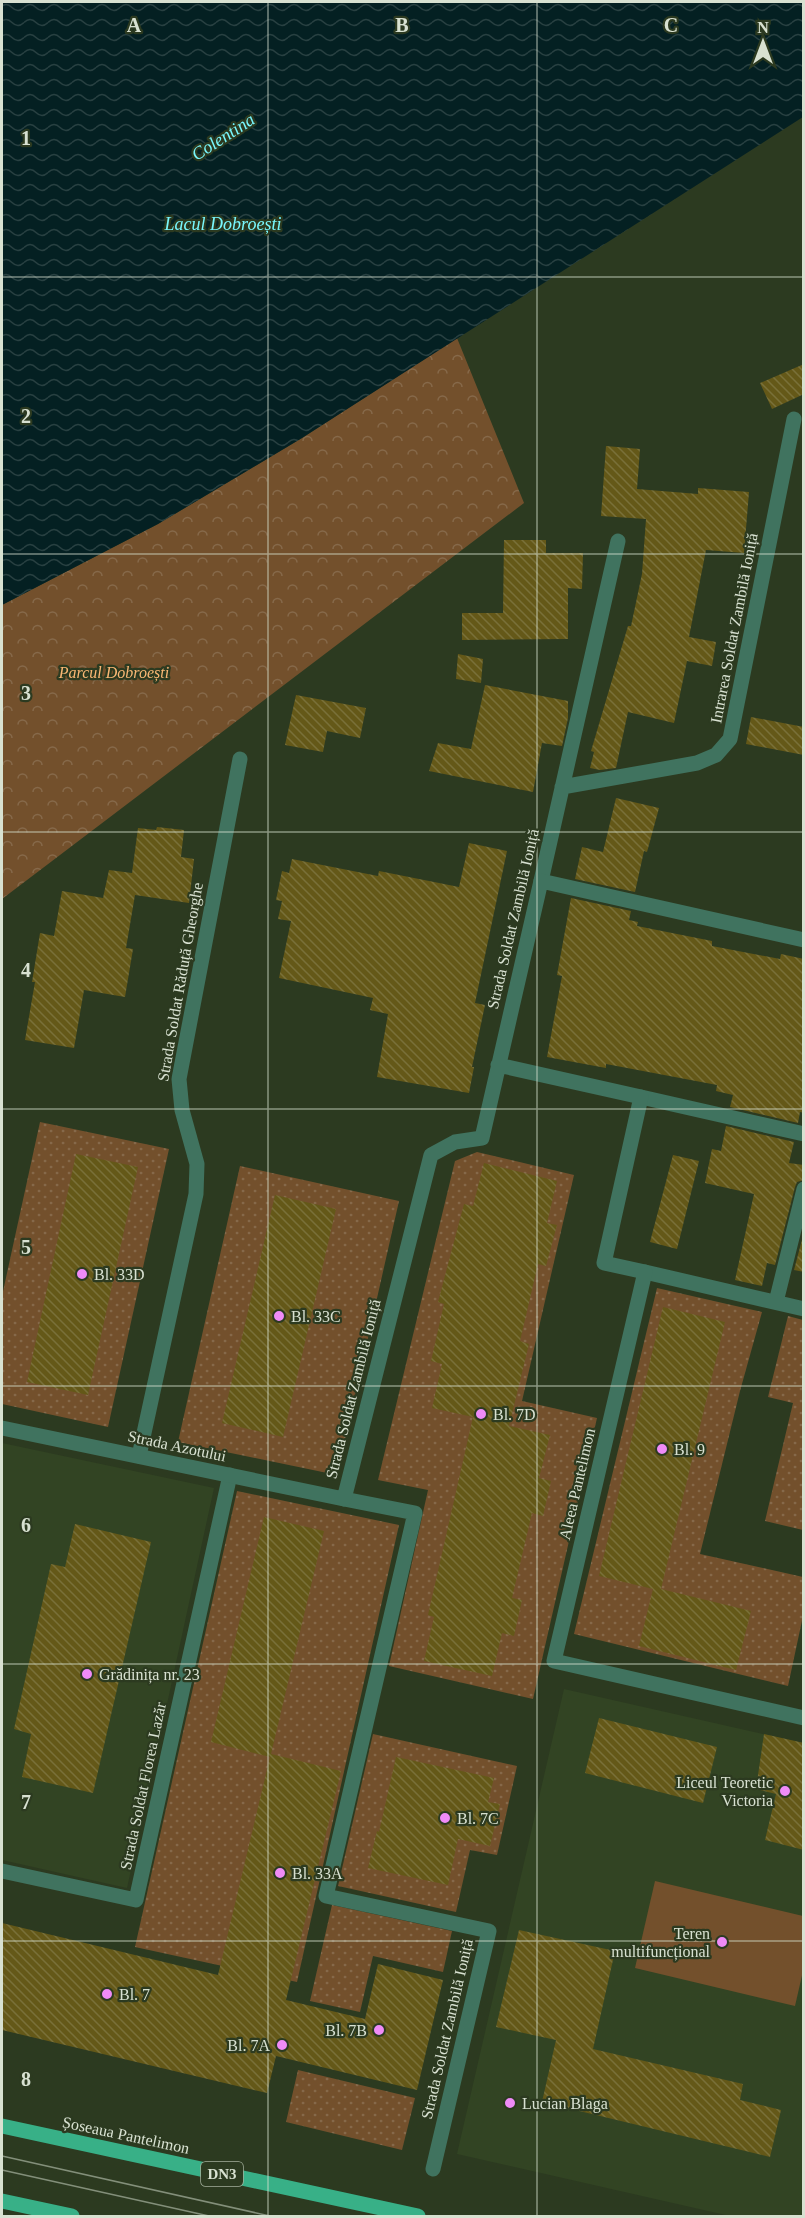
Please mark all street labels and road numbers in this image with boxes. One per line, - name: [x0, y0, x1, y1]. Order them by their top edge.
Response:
- street label: Intrarea Soldat Zambilă Ioniță: [707, 532, 762, 725]
- street label: Strada Soldat Zambilă Ioniță: [484, 827, 543, 1011]
- street label: Strada Soldat Răduță Gheorghe: [154, 881, 207, 1083]
- street label: Strada Soldat Zambilă Ioniță: [322, 1297, 385, 1481]
- street label: Aleea Pantelimon: [556, 1426, 598, 1542]
- street label: Strada Azotului: [126, 1427, 228, 1465]
- street label: Strada Soldat Florea Lazăr: [117, 1700, 169, 1871]
- street label: Strada Soldat Zambilă Ioniță: [418, 1937, 477, 2121]
- street label: Șoseaua Pantelimon: [61, 2113, 191, 2158]
- road number: DN3: [201, 2162, 243, 2186]

